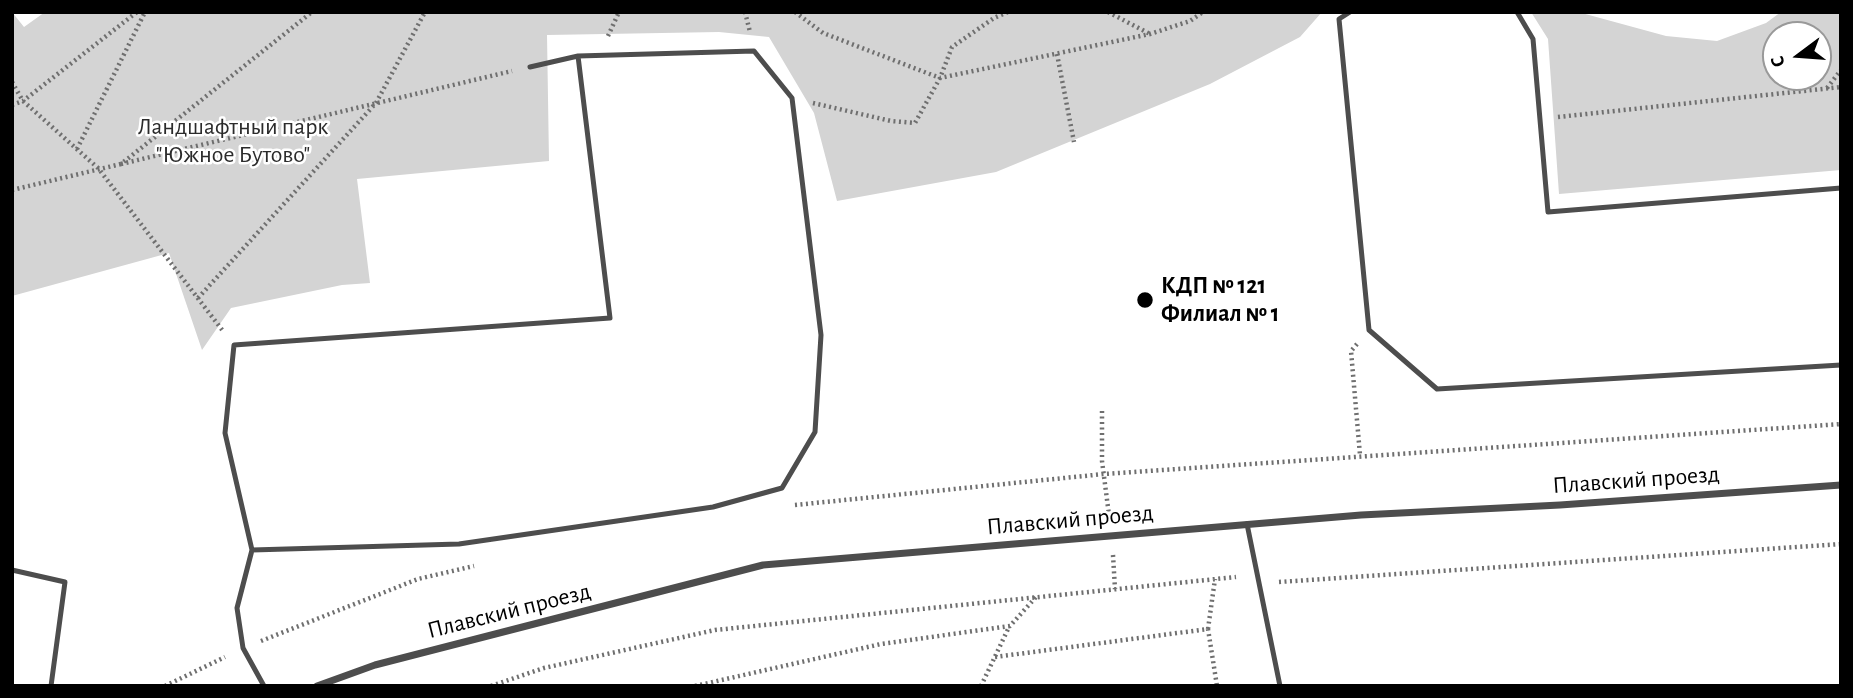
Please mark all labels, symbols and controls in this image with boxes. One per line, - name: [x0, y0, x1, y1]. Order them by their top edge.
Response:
- north arrow: [1762, 21, 1832, 91]
- text: С: [1768, 54, 1789, 69]
- park label: Ландшафтный парк "Южное Бутово": [138, 113, 328, 169]
- place label: КДП № 121 Филиал № 1: [1161, 272, 1279, 328]
- marker: КДП № 121 Филиал № 1: [1135, 290, 1155, 310]
- street label: Плавский проезд: [1551, 460, 1721, 500]
- street label: Плавский проезд: [985, 498, 1155, 542]
- street label: Плавский проезд: [424, 577, 594, 645]

